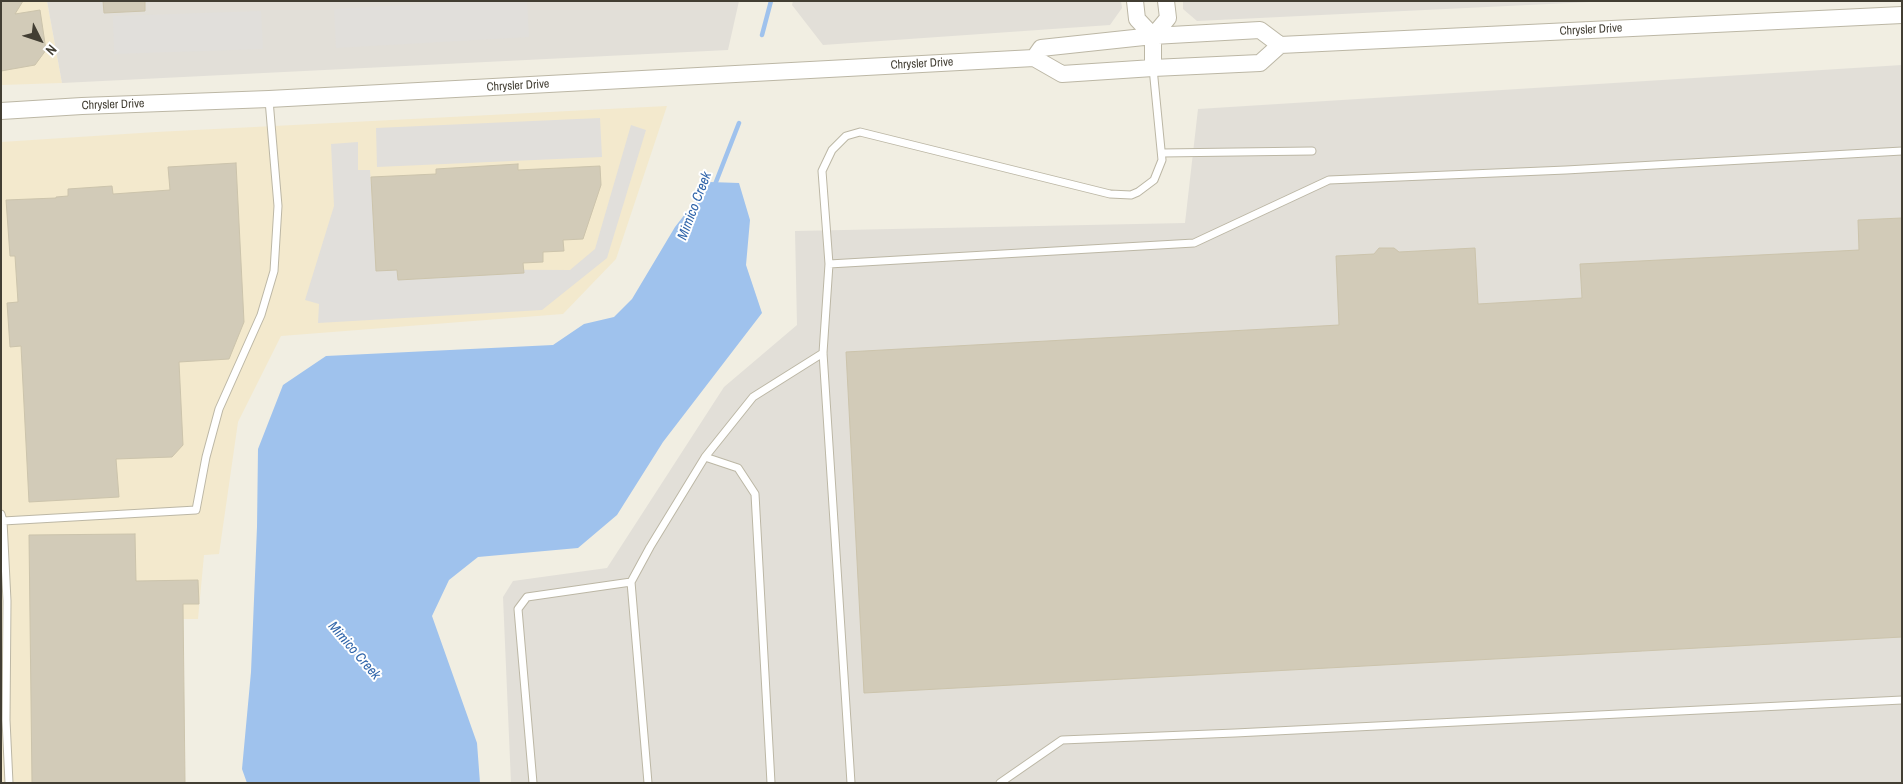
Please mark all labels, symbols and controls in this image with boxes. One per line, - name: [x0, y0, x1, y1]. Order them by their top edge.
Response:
- north arrow: [15, 15, 65, 65]
- street label: Chrysler Drive: [1559, 21, 1623, 39]
- text: N: [42, 41, 61, 59]
- street label: Chrysler Drive: [890, 55, 954, 73]
- street label: Chrysler Drive: [486, 77, 550, 95]
- street label: Chrysler Drive: [81, 97, 145, 113]
- water label: Mimico Creek: [674, 170, 716, 242]
- water label: Mimico Creek: [324, 619, 384, 683]

